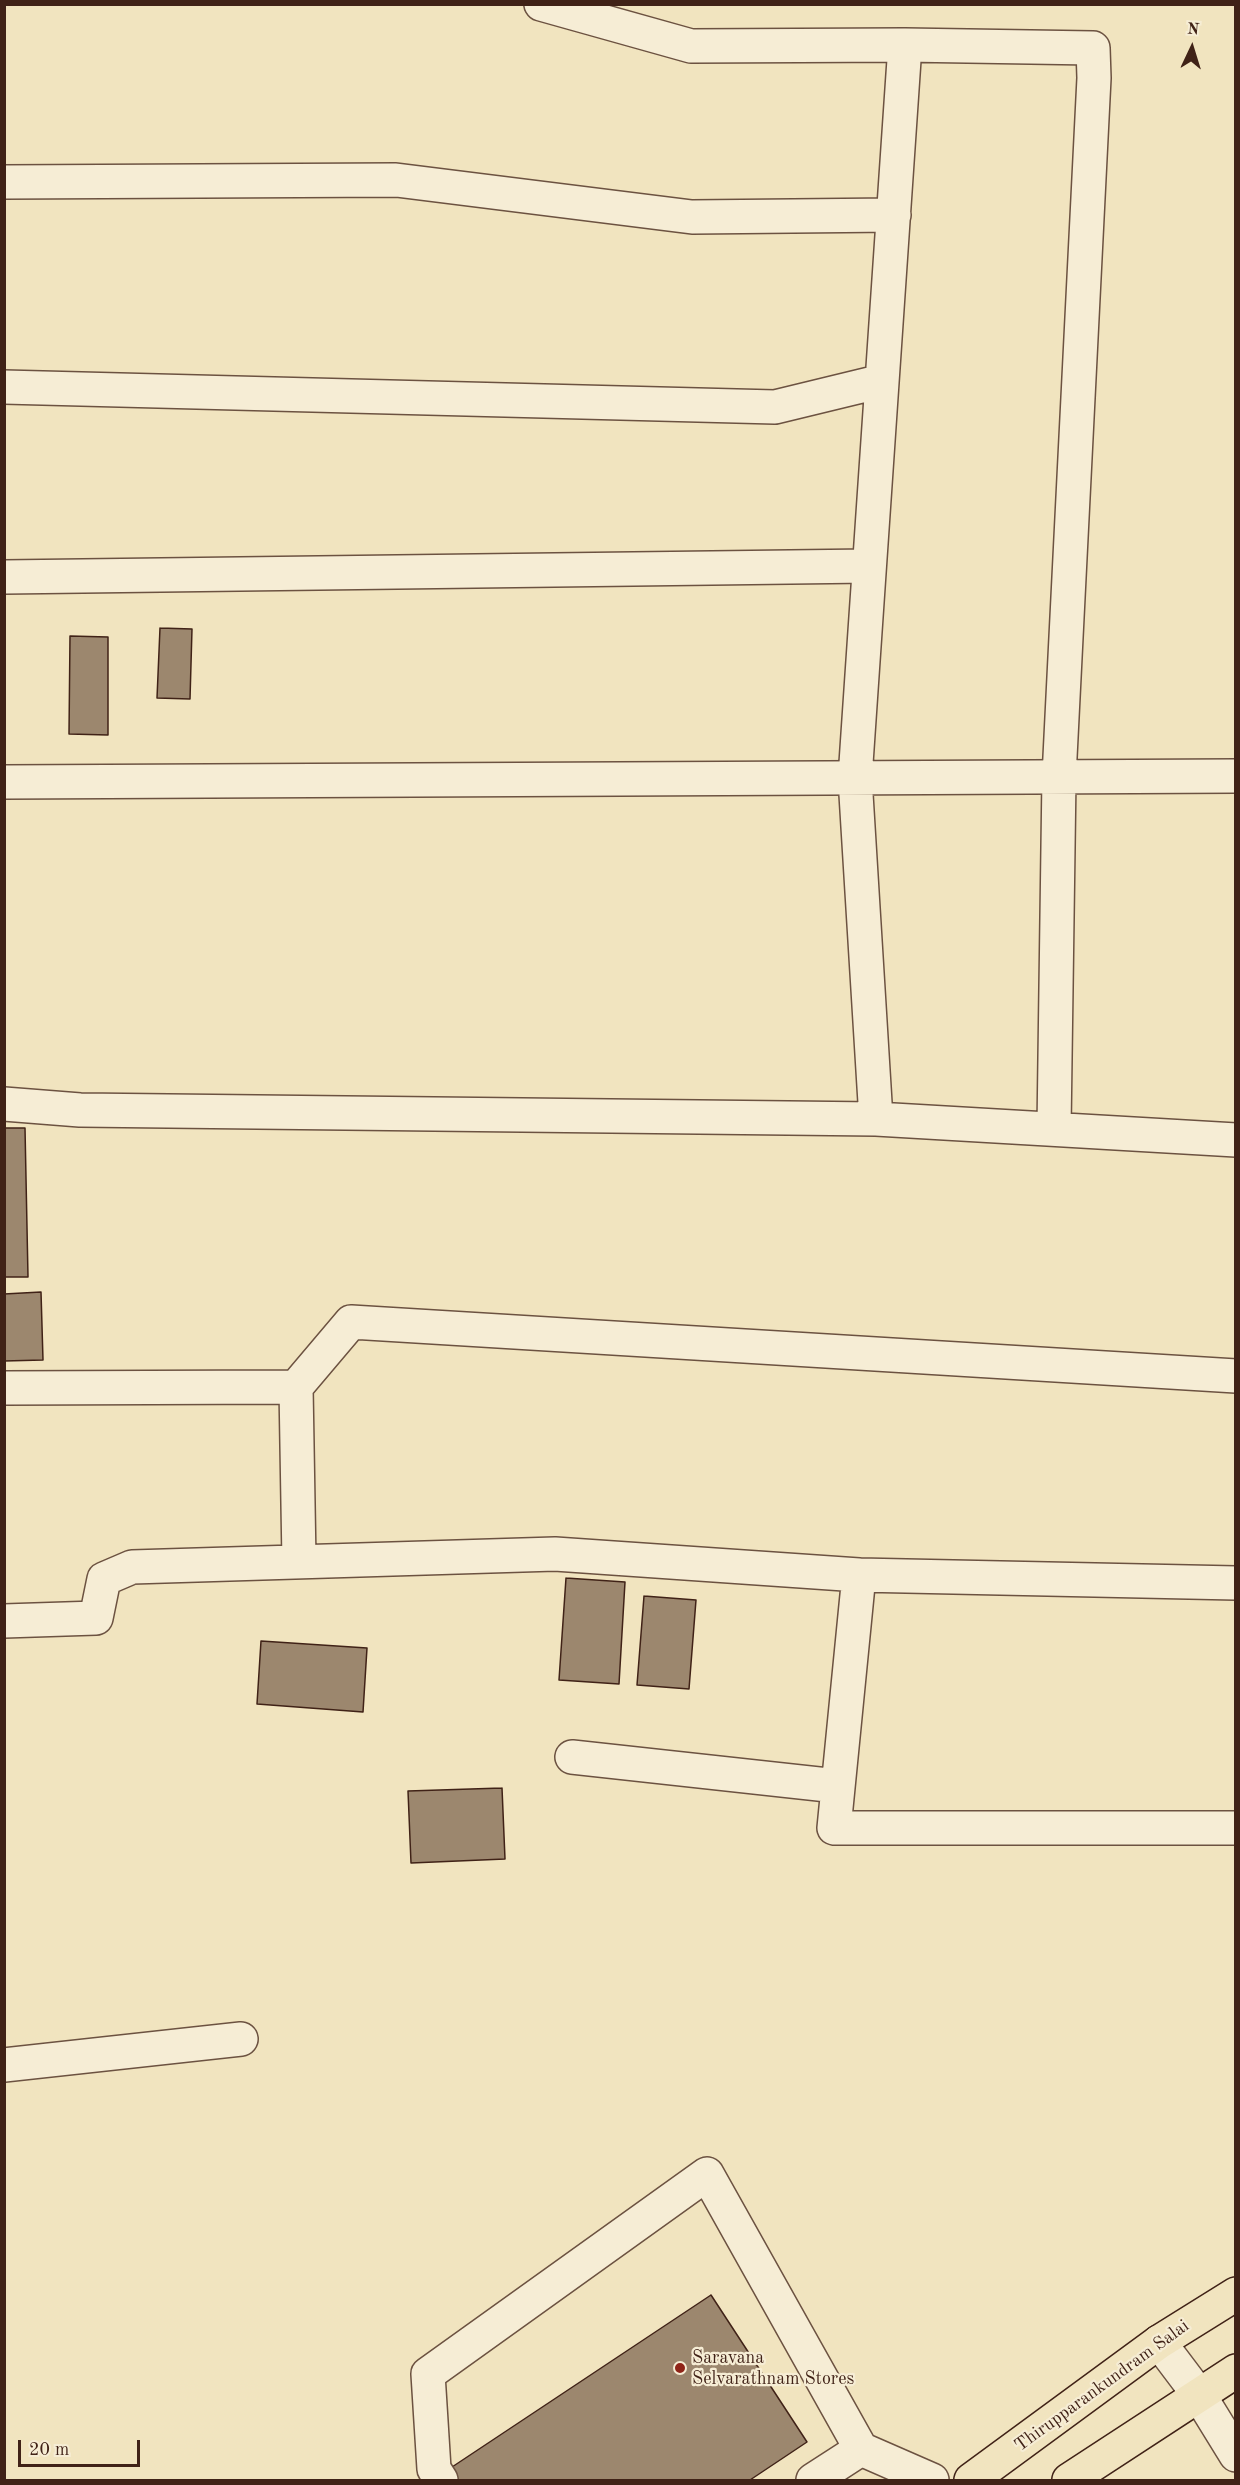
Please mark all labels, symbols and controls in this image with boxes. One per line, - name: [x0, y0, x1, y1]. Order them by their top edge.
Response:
- north arrow: [1162, 18, 1222, 78]
- text: N: [1187, 22, 1200, 38]
- street label: Thirupparankundram Salai: [1011, 2315, 1193, 2457]
- place label: Saravana Selvarathnam Stores: [692, 2347, 854, 2390]
- marker: Saravana Selvarathnam Stores: [673, 2361, 687, 2375]
- scale bar: [21, 2428, 142, 2466]
- text: 20 m: [29, 2441, 69, 2459]

